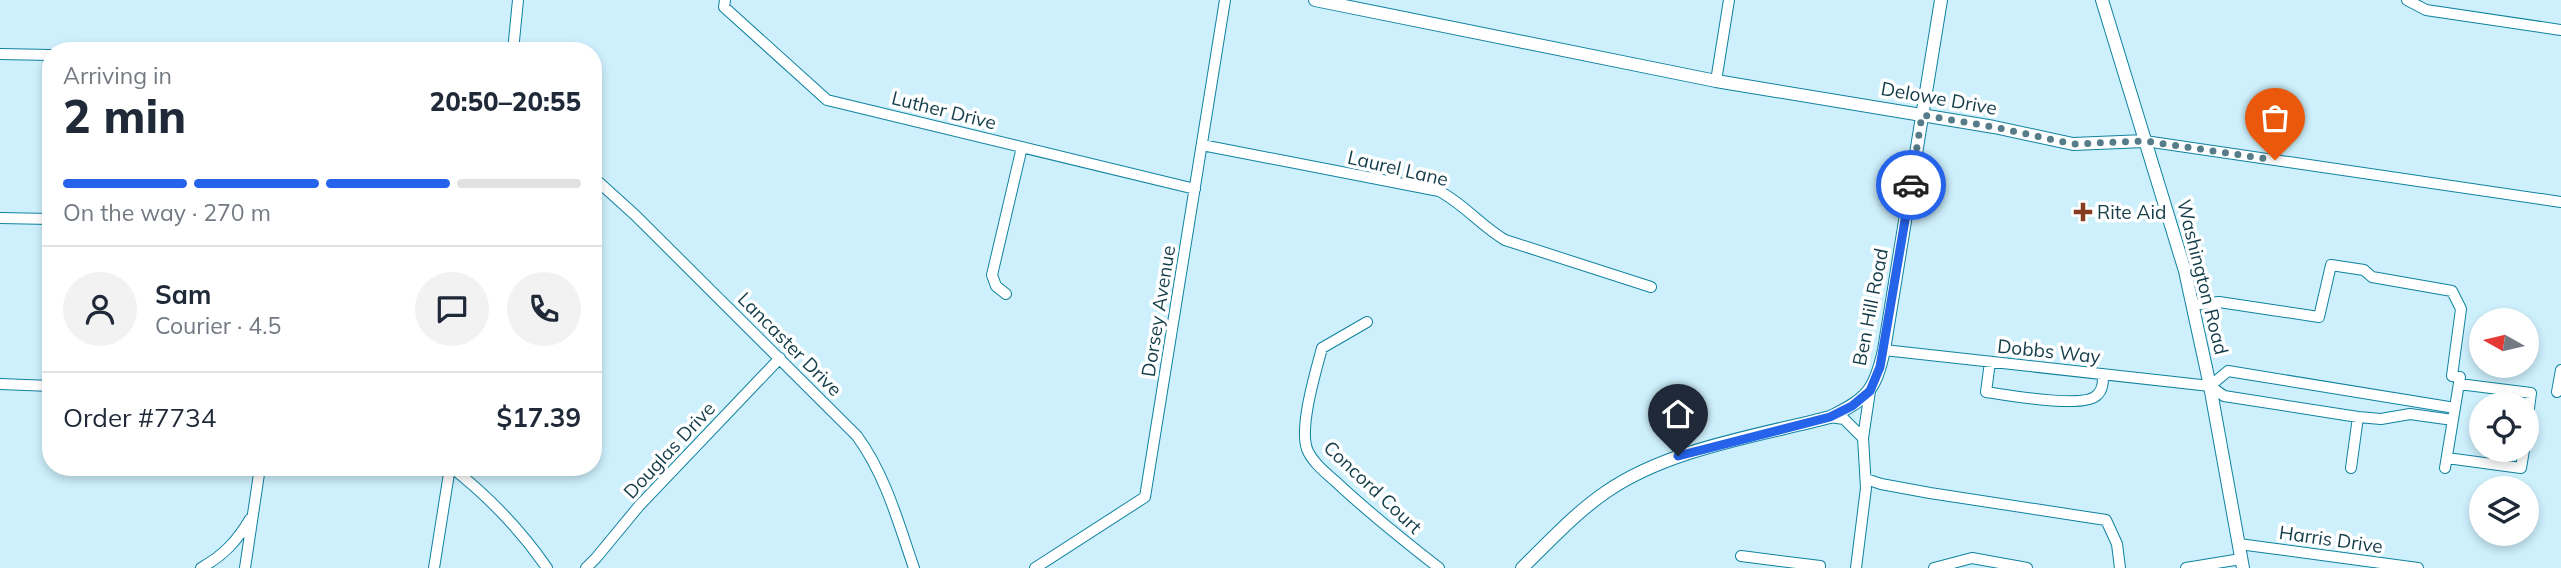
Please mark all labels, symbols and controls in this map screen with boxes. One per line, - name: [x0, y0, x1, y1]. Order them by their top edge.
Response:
- text: Arriving in: [63, 61, 172, 90]
- street label: Delowe Drive: [1879, 76, 1999, 120]
- text: 20:50–20:55: [430, 85, 581, 118]
- street label: Luther Drive: [889, 85, 999, 135]
- text: 2 min: [63, 87, 186, 145]
- pin: [2245, 88, 2305, 160]
- icon: bag: [2256, 99, 2294, 137]
- street label: Laurel Lane: [1345, 145, 1451, 191]
- courier: [1876, 150, 1946, 220]
- icon: car: [1892, 166, 1930, 204]
- street label: Washington Road: [2172, 197, 2234, 357]
- text: On the way · 270 m: [63, 198, 271, 227]
- place label: Rite Aid: [2097, 200, 2166, 224]
- marker: Rite Aid: [2075, 204, 2091, 220]
- street label: Dorsey Avenue: [1136, 244, 1180, 378]
- street label: Ben Hill Road: [1847, 246, 1893, 368]
- button: person: [63, 272, 137, 346]
- button: chat: [415, 272, 489, 346]
- button: phone: [507, 272, 581, 346]
- text: Sam: [155, 278, 211, 311]
- street label: Lancaster Drive: [733, 287, 847, 401]
- north arrow: [2469, 308, 2539, 378]
- map controls: [2469, 308, 2539, 546]
- text: Courier · 4.5: [155, 311, 281, 340]
- street label: Dobbs Way: [1996, 334, 2102, 368]
- pin: [1648, 384, 1708, 456]
- button: locate: [2469, 392, 2539, 462]
- icon: home: [1659, 395, 1697, 433]
- street label: Douglas Drive: [618, 397, 720, 503]
- text: Order #7734: [63, 401, 216, 434]
- text: $17.39: [497, 401, 581, 434]
- street label: Concord Court: [1319, 435, 1427, 539]
- button: layers: [2469, 476, 2539, 546]
- street label: Harris Drive: [2278, 520, 2384, 558]

